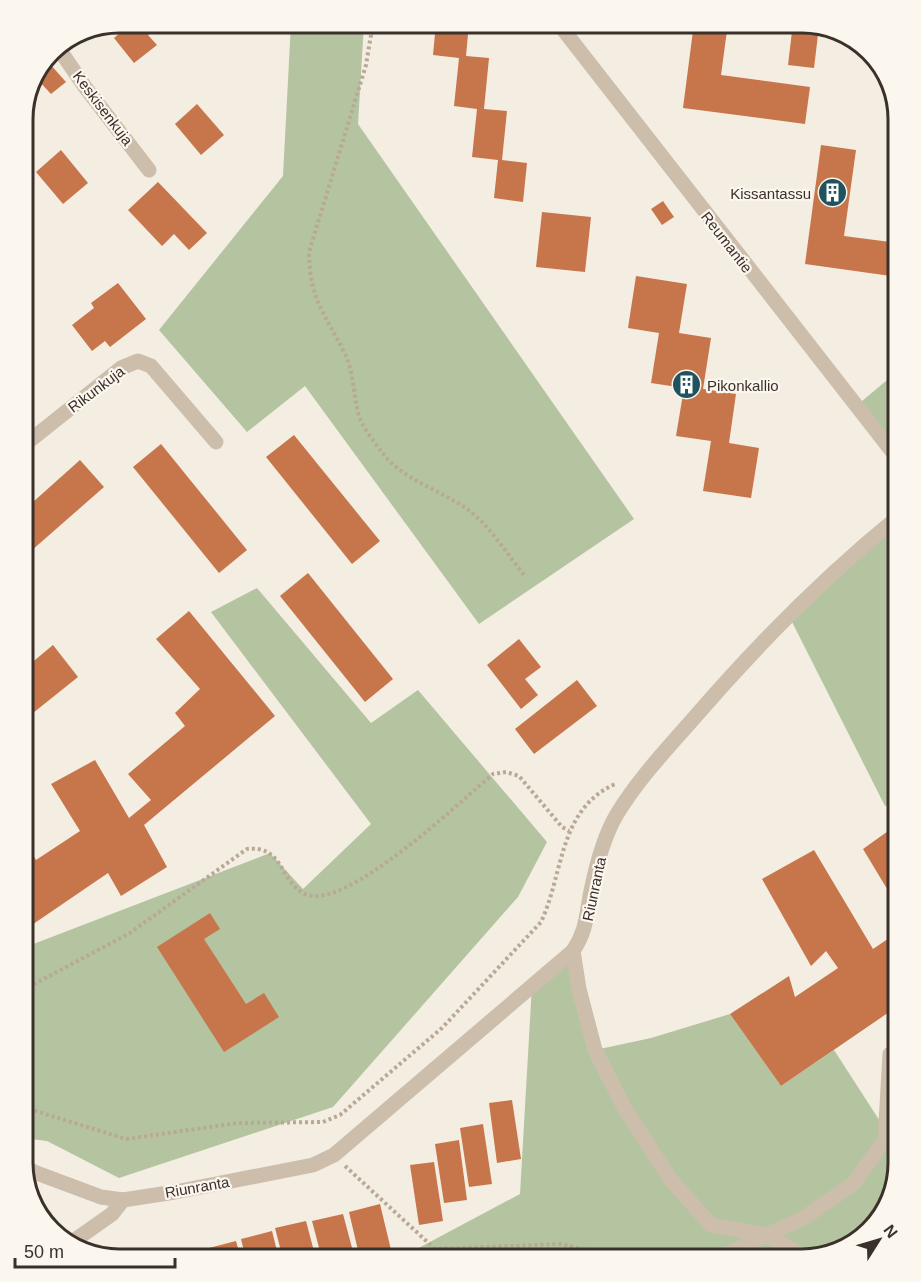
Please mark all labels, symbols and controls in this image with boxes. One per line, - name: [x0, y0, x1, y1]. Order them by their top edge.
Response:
- street label: Keskisenkuja: [70, 68, 137, 149]
- building icon: Kissantassu: [816, 177, 848, 209]
- place label: Kissantassu: [730, 185, 811, 202]
- street label: Reumantie: [698, 208, 756, 276]
- street label: Rikunkuja: [65, 362, 128, 416]
- building icon: Pikonkallio: [670, 369, 702, 401]
- place label: Pikonkallio: [707, 377, 779, 394]
- street label: Riunranta: [579, 855, 609, 923]
- street label: Riunranta: [163, 1173, 231, 1201]
- north arrow: [849, 1210, 909, 1270]
- text: N: [880, 1222, 901, 1241]
- scale bar: [15, 1231, 176, 1269]
- text: 50 m: [24, 1242, 64, 1262]

